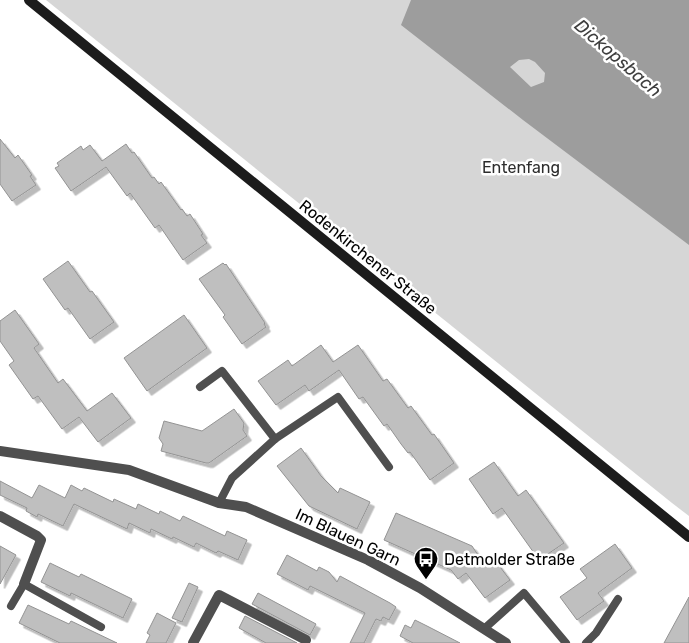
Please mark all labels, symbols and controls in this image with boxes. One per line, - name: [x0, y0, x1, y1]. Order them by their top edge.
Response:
- water label: Dickopsbach: [570, 14, 666, 102]
- park label: Entenfang: [482, 158, 560, 177]
- street label: Rodenkirchener Straße: [296, 196, 440, 318]
- street label: Im Blauen Garn: [292, 504, 404, 570]
- bus stop icon: Detmolder Straße: [413, 546, 439, 580]
- place label: Detmolder Straße: [444, 550, 575, 569]

